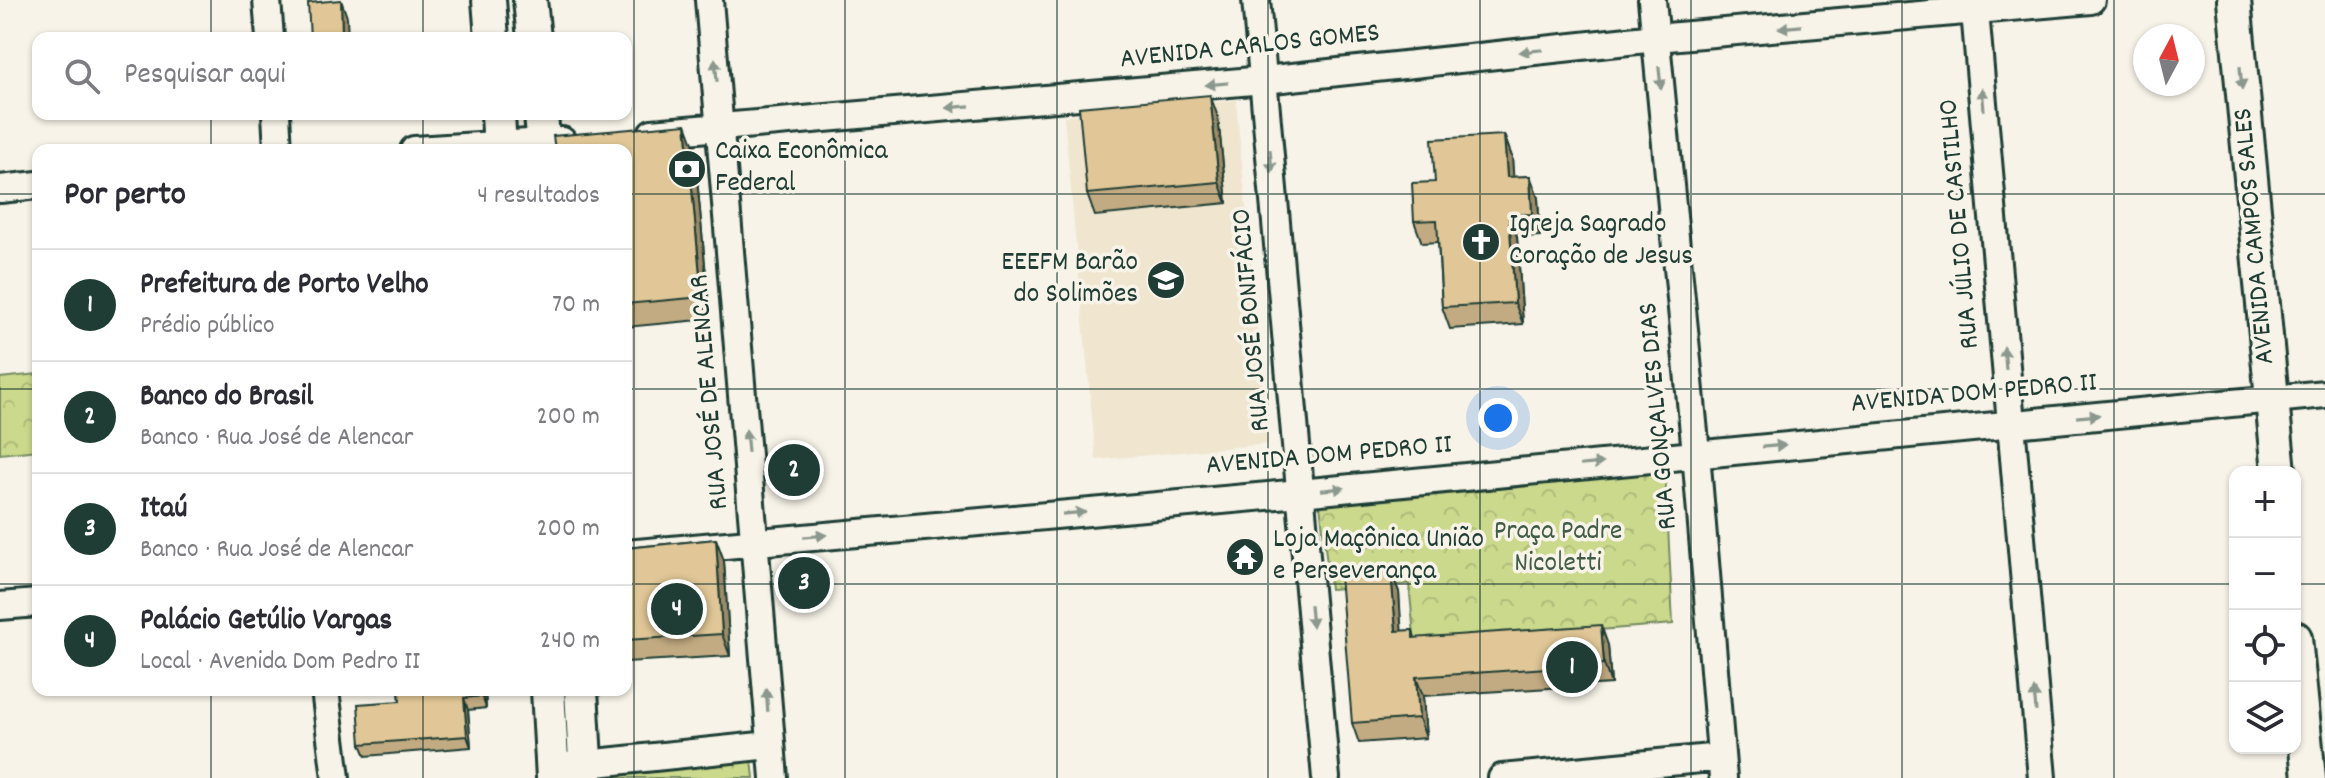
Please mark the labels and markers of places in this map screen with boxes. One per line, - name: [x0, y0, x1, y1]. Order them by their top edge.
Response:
- place label: Caixa Econômica Federal: [715, 133, 888, 205]
- bank icon: Caixa Econômica Federal: [666, 148, 708, 190]
- place label: Igreja Sagrado Coração de Jesus: [1509, 206, 1693, 278]
- church icon: Igreja Sagrado Coração de Jesus: [1460, 221, 1502, 263]
- place label: EEEFM Barão do Solimões: [1001, 244, 1138, 316]
- school or university icon: EEEFM Barão do Solimões: [1145, 259, 1187, 301]
- pin: 2: [768, 440, 820, 500]
- place label: Loja Maçônica União e Perseverança: [1273, 521, 1484, 593]
- temple icon: Loja Maçônica União e Perseverança: [1224, 536, 1266, 578]
- pin: 3: [778, 553, 830, 613]
- pin: 4: [651, 579, 703, 639]
- pin: 1: [1546, 637, 1598, 697]

